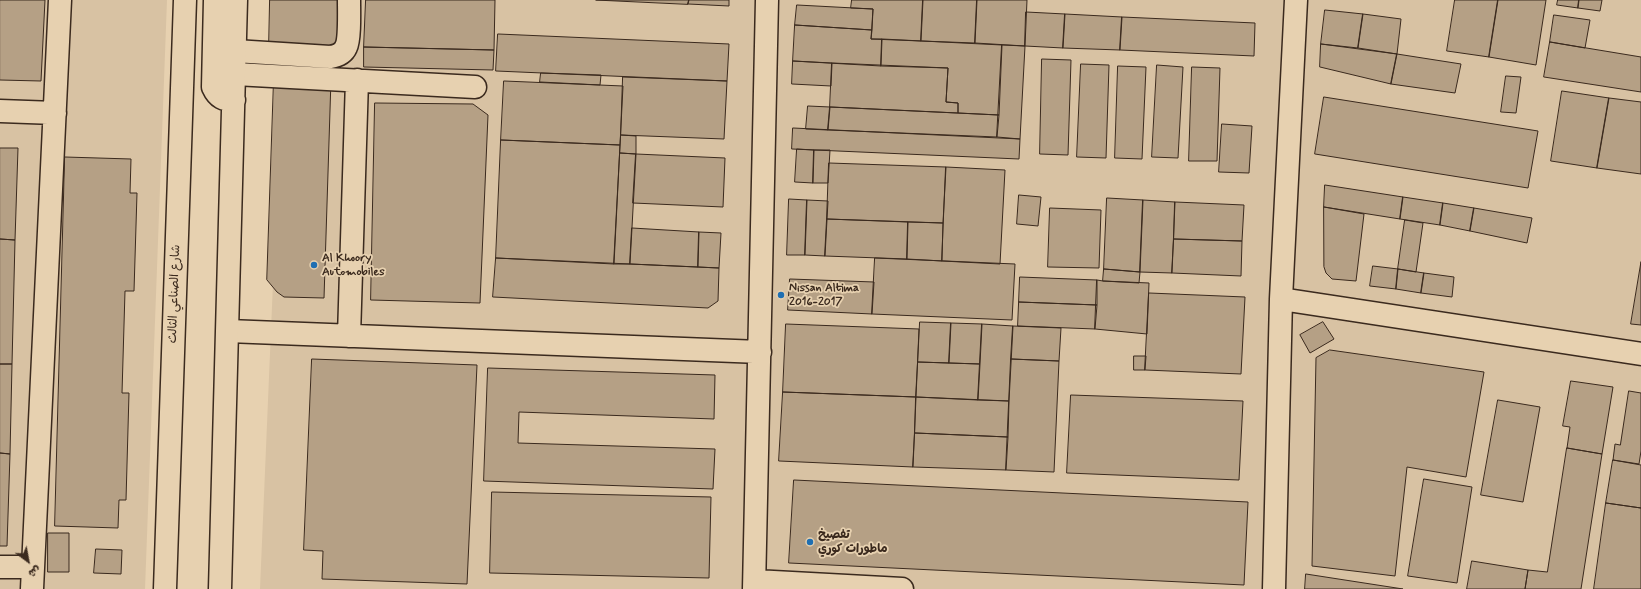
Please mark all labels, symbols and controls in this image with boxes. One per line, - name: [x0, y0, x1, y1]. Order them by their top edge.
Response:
- street label: شارع الصناعي الثالث: [166, 244, 184, 344]
- place label: Al Khoory Automobiles: [322, 251, 385, 279]
- marker: Al Khoory Automobiles: [309, 260, 319, 270]
- place label: Nissan Altima 2016-2017: [789, 281, 859, 309]
- marker: Nissan Altima 2016-2017: [776, 290, 786, 300]
- place label: تفصيخ ماطورات كوري: [818, 528, 888, 556]
- marker: تفصيخ ماطورات كوري: [805, 537, 815, 547]
- north arrow: [8, 541, 48, 581]
- text: ش: [26, 562, 43, 580]

